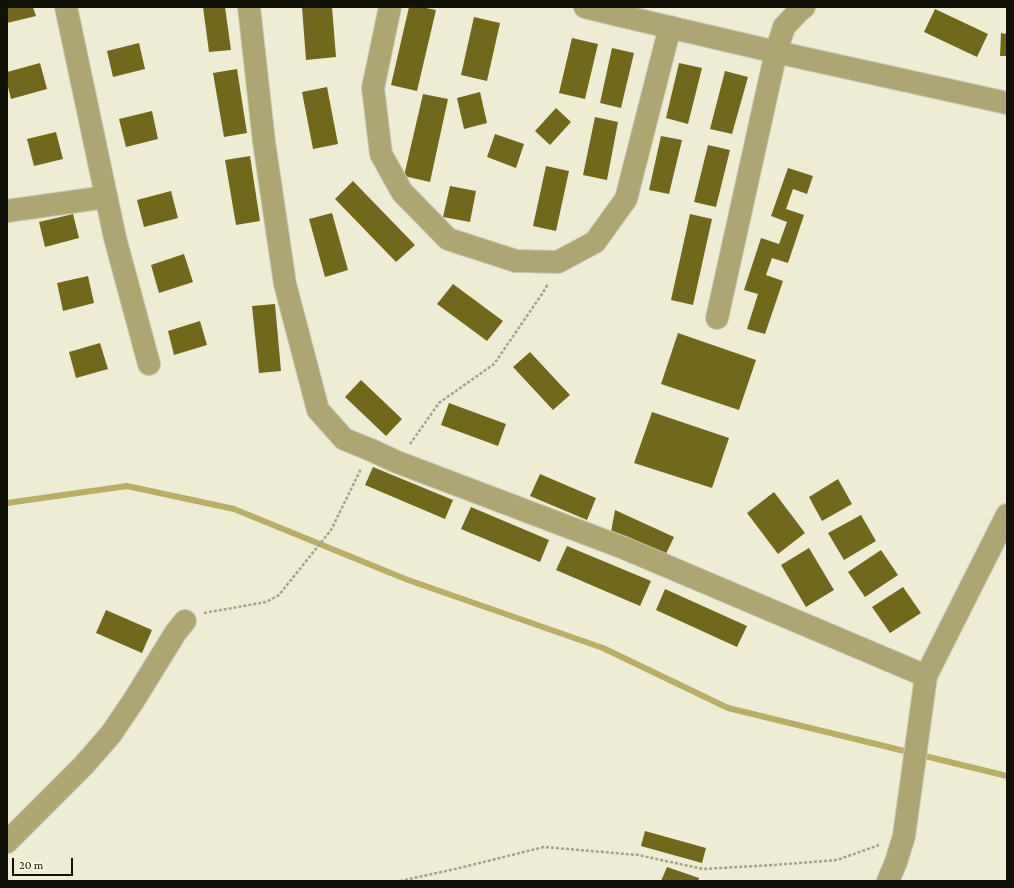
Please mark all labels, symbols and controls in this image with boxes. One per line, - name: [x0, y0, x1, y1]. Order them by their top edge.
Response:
- scale bar: [14, 850, 75, 876]
- text: 20 m: [19, 858, 43, 872]

